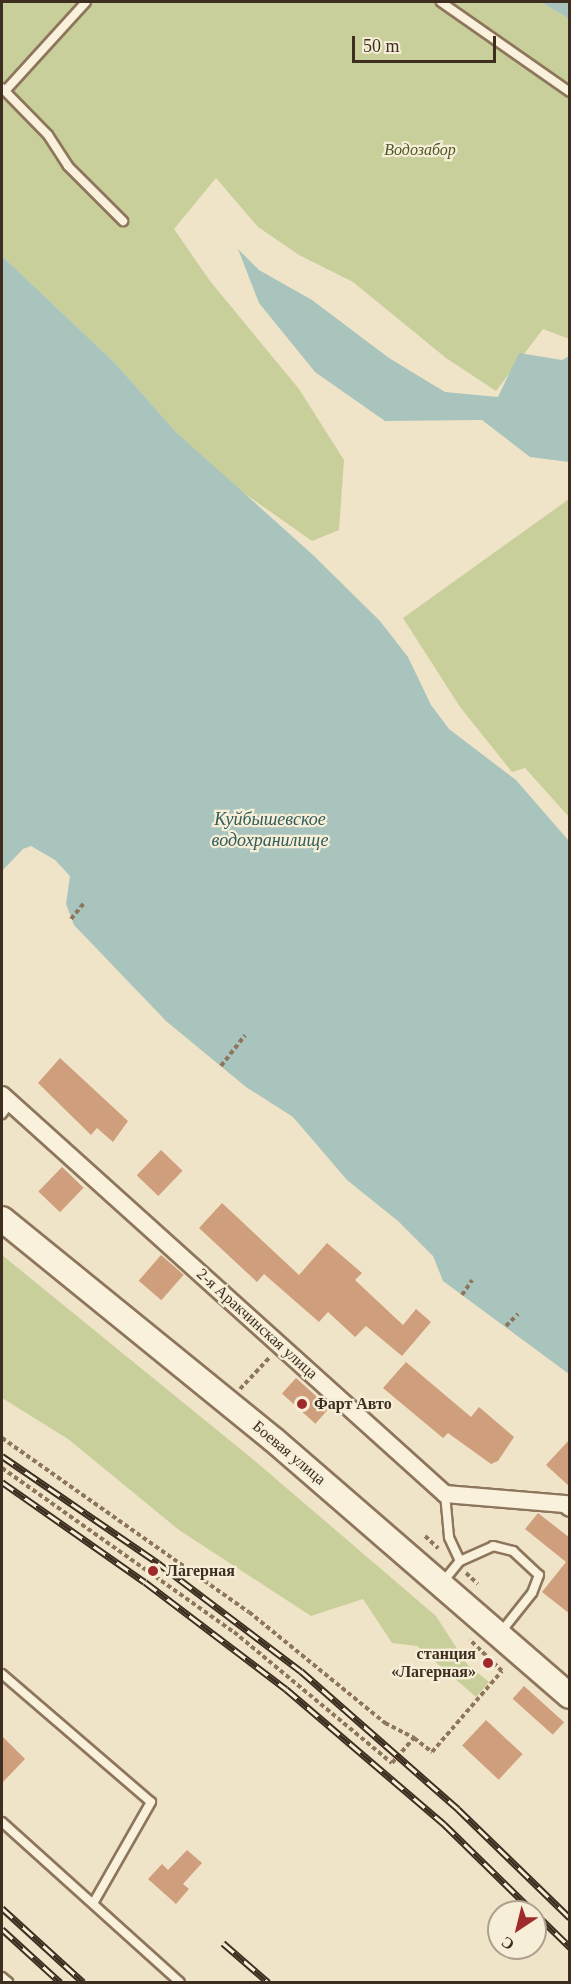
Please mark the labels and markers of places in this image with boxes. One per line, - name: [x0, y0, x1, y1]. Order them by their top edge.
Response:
- place label: Фарт Авто: [314, 1394, 392, 1414]
- marker: Фарт Авто: [295, 1397, 309, 1411]
- place label: Лагерная: [166, 1561, 235, 1581]
- marker: Лагерная: [144, 1562, 162, 1580]
- place label: станция «Лагерная»: [391, 1644, 476, 1682]
- marker: станция «Лагерная»: [481, 1656, 495, 1670]

